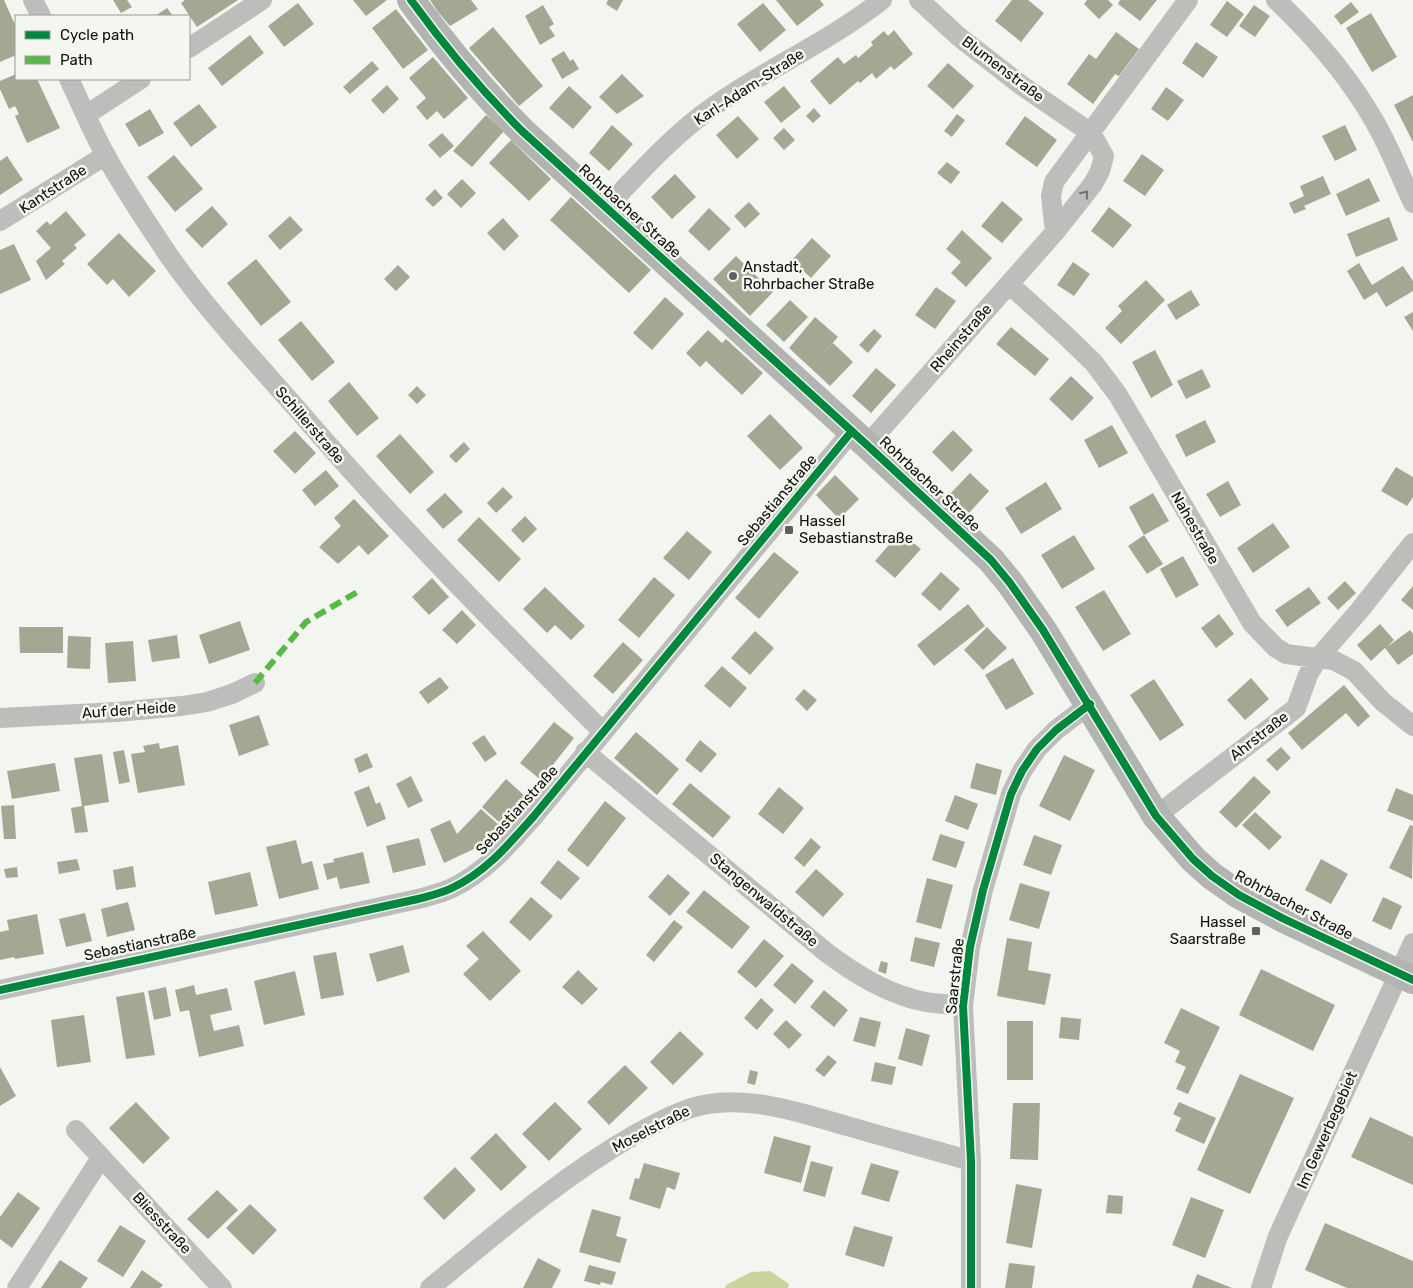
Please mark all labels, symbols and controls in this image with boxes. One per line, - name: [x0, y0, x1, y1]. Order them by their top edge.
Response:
- legend: [15, 15, 190, 80]
- text: Cycle path: [60, 26, 134, 44]
- street label: Blumenstraße: [958, 32, 1048, 106]
- street label: Karl-Adam-Straße: [691, 45, 807, 129]
- text: Path: [60, 51, 93, 69]
- street label: Rohrbacher Straße: [575, 160, 685, 262]
- street label: Kantstraße: [16, 161, 90, 217]
- one-way arrow: [1080, 190, 1089, 199]
- place label: Anstadt, Rohrbacher Straße: [743, 258, 875, 293]
- marker: Anstadt, Rohrbacher Straße: [727, 270, 739, 282]
- street label: Rheinstraße: [926, 300, 996, 376]
- street label: Schillerstraße: [272, 383, 348, 467]
- street label: Rohrbacher Straße: [876, 433, 984, 535]
- street label: Sebastianstraße: [733, 451, 821, 549]
- street label: Nahestraße: [1167, 488, 1223, 568]
- place label: Hassel Sebastianstraße: [799, 512, 913, 547]
- marker: Hassel Sebastianstraße: [783, 524, 795, 536]
- street label: Auf der Heide: [81, 698, 177, 722]
- street label: Ahrstraße: [1226, 708, 1292, 764]
- street label: Sebastianstraße: [472, 762, 562, 858]
- street label: Stangenwaldstraße: [706, 849, 822, 951]
- street label: Rohrbacher Straße: [1232, 866, 1356, 944]
- place label: Hassel Saarstraße: [1170, 913, 1246, 948]
- street label: Sebastianstraße: [82, 923, 198, 965]
- marker: Hassel Saarstraße: [1250, 925, 1262, 937]
- street label: Saarstraße: [942, 937, 968, 1015]
- street label: Im Gewerbegebiet: [1293, 1068, 1361, 1192]
- street label: Moselstraße: [609, 1102, 693, 1156]
- street label: Bliesstraße: [129, 1188, 195, 1258]

